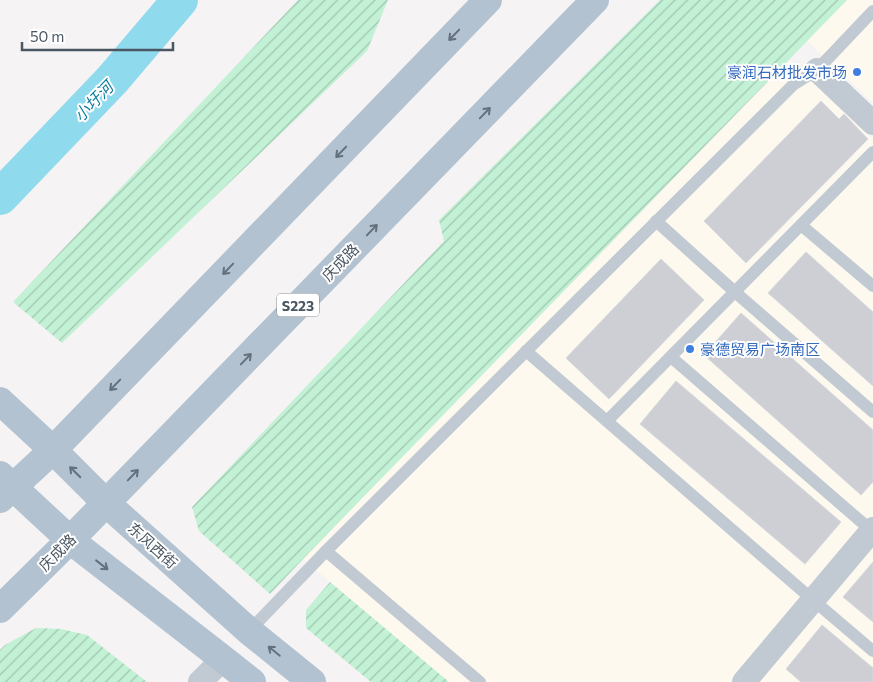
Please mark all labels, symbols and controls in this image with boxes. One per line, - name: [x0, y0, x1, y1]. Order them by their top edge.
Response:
- scale bar: [22, 20, 174, 52]
- text: 50 m: [30, 27, 64, 45]
- one-way arrow: [448, 29, 460, 41]
- place label: 豪润石材批发市场: [727, 63, 847, 81]
- marker: 豪润石材批发市场: [851, 66, 863, 78]
- water label: 小圩河: [69, 75, 119, 125]
- one-way arrow: [479, 107, 491, 119]
- one-way arrow: [335, 146, 347, 158]
- one-way arrow: [365, 224, 377, 236]
- street label: 庆成路: [318, 240, 362, 284]
- one-way arrow: [222, 262, 234, 275]
- road number: S223: [277, 294, 319, 316]
- place label: 豪德贸易广场南区: [700, 340, 820, 358]
- marker: 豪德贸易广场南区: [684, 343, 696, 355]
- one-way arrow: [240, 352, 252, 365]
- one-way arrow: [109, 379, 121, 392]
- one-way arrow: [69, 466, 81, 479]
- one-way arrow: [127, 469, 139, 481]
- street label: 东风西街: [125, 518, 181, 572]
- street label: 庆成路: [35, 530, 79, 574]
- one-way arrow: [95, 559, 108, 570]
- one-way arrow: [268, 646, 281, 657]

